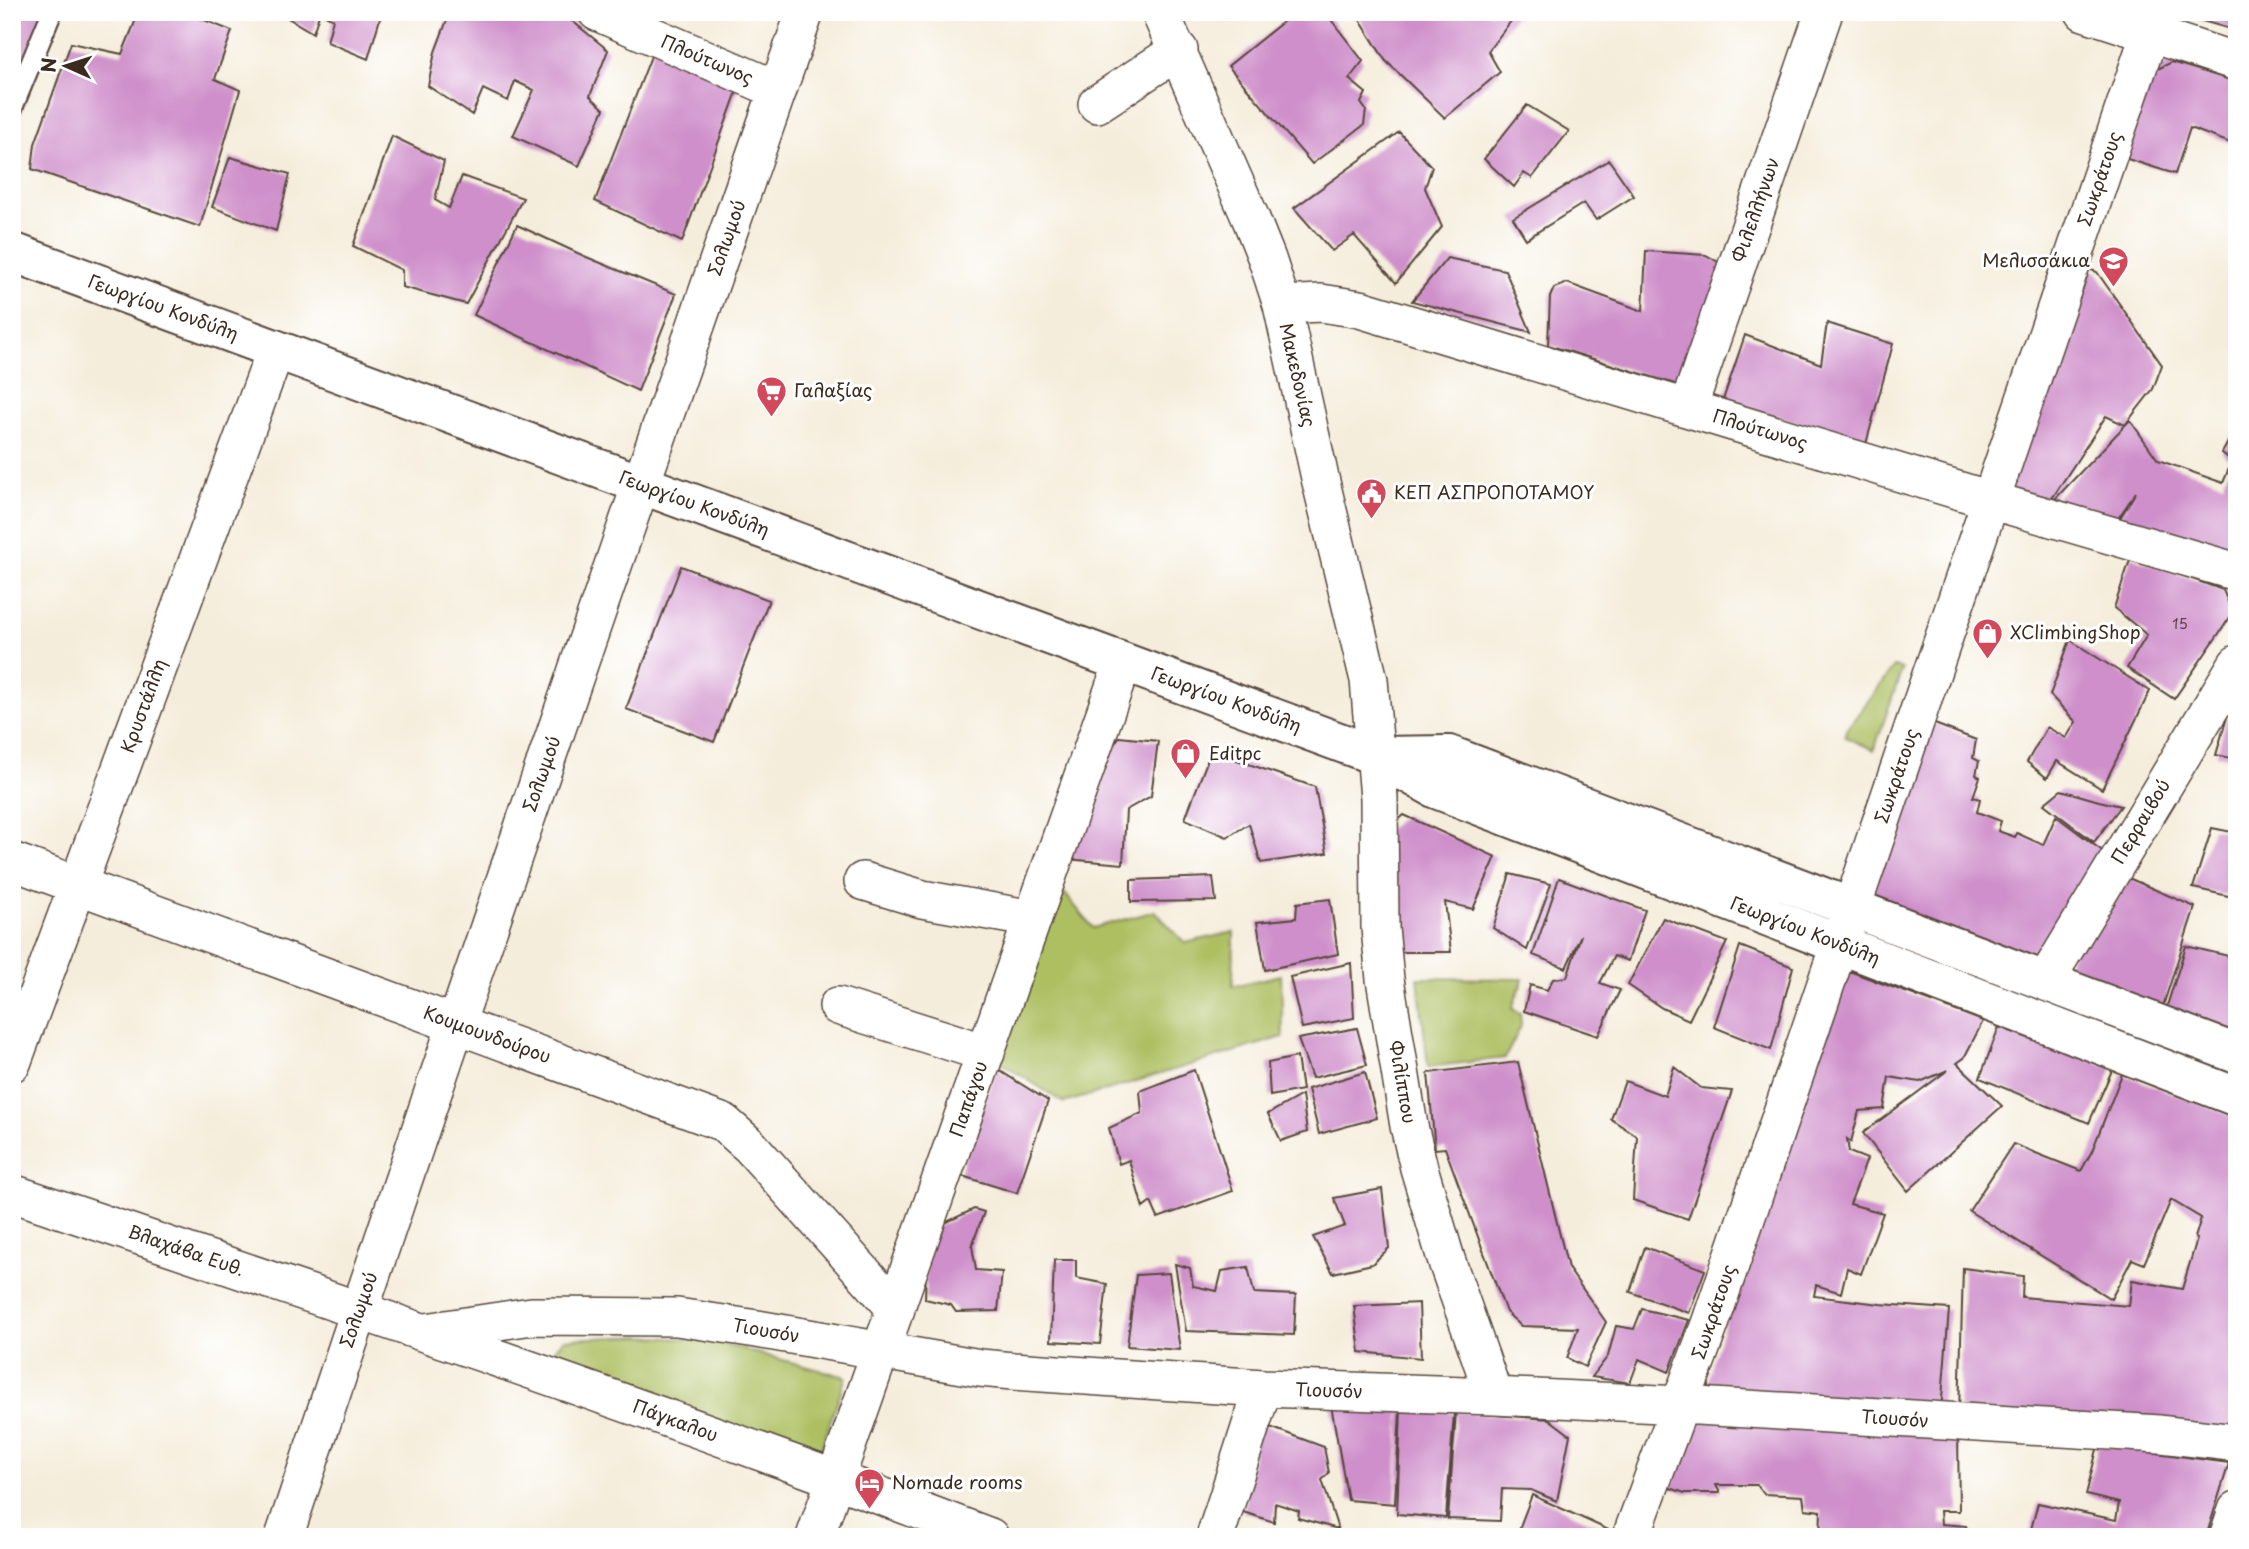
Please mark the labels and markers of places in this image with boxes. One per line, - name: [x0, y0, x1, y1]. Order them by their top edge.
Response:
- school or university icon: Μελισσάκια: [2096, 244, 2130, 288]
- place label: Μελισσάκια: [1982, 246, 2090, 273]
- supermarket icon: Γαλαξίας: [754, 374, 788, 418]
- place label: Γαλαξίας: [794, 376, 872, 403]
- public building icon: ΚΕΠ ΑΣΠΡΟΠΟΤΑΜΟΥ: [1354, 476, 1388, 520]
- place label: ΚΕΠ ΑΣΠΡΟΠΟΤΑΜΟΥ: [1394, 478, 1594, 505]
- shop icon: XClimbingShop: [1970, 616, 2004, 660]
- place label: XClimbingShop: [2010, 618, 2141, 645]
- shop icon: Editpc: [1169, 737, 1203, 781]
- place label: Editpc: [1209, 739, 1261, 766]
- hotel icon: Nomade rooms: [852, 1466, 886, 1510]
- place label: Nomade rooms: [892, 1468, 1023, 1495]

